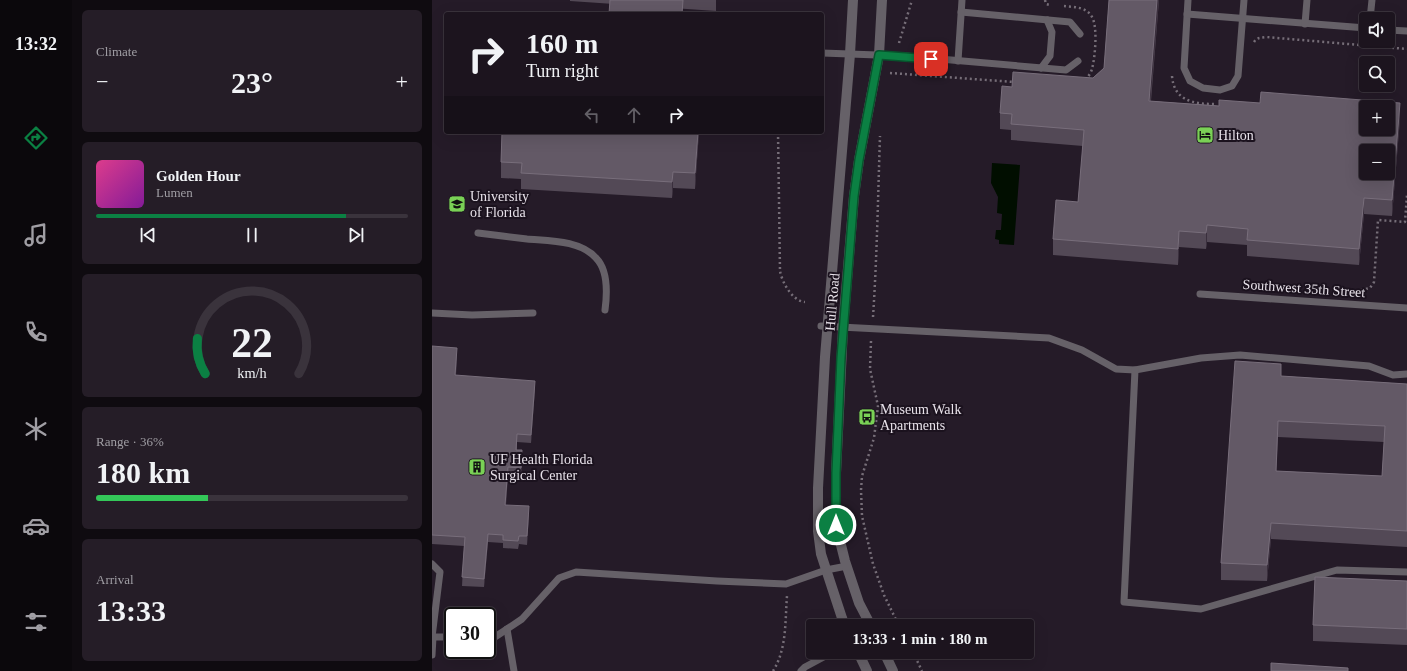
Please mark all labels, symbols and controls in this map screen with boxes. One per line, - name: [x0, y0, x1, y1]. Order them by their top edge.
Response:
- map controls: [1359, 12, 1395, 180]
- button: sound: [1359, 12, 1395, 48]
- icon: right: [460, 28, 512, 80]
- text: 160 m: [526, 28, 598, 59]
- text: 13:32: [15, 34, 57, 54]
- pin: [914, 42, 948, 76]
- text: Climate: [96, 44, 137, 59]
- icon: arrive: [920, 48, 942, 70]
- button: search: [1359, 56, 1395, 92]
- text: Turn right: [526, 61, 599, 81]
- text: 23°: [231, 66, 273, 99]
- text: −: [96, 69, 108, 94]
- text: +: [396, 69, 408, 94]
- button: +: [1359, 100, 1395, 136]
- icon: left: [581, 104, 603, 126]
- icon: ahead: [623, 104, 645, 126]
- icon: right: [665, 104, 687, 126]
- icon: directions: [22, 124, 50, 152]
- hotel icon: Hilton: [1195, 125, 1215, 145]
- place label: Hilton: [1218, 128, 1254, 143]
- button: −: [1359, 144, 1395, 180]
- text: Golden Hour: [156, 168, 241, 184]
- text: Lumen: [156, 185, 193, 200]
- place label: University of Florida: [470, 189, 529, 220]
- school or university icon: University of Florida: [447, 194, 467, 214]
- icon: music: [22, 221, 50, 249]
- icon: previous: [137, 224, 159, 246]
- icon: pause: [241, 224, 263, 246]
- icon: next: [345, 224, 367, 246]
- street label: Hull Road: [823, 273, 842, 332]
- street label: Southwest 35th Street: [1242, 277, 1366, 300]
- icon: phone: [22, 318, 50, 346]
- text: 22: [231, 319, 273, 365]
- text: km/h: [237, 364, 267, 380]
- place label: Museum Walk Apartments: [880, 402, 961, 433]
- bus stop icon: Museum Walk Apartments: [857, 407, 877, 427]
- icon: climate: [22, 415, 50, 443]
- text: Range · 36%: [96, 434, 164, 449]
- place label: UF Health Florida Surgical Center: [490, 452, 593, 483]
- text: 180 km: [96, 456, 190, 489]
- building icon: UF Health Florida Surgical Center: [467, 457, 487, 477]
- position arrow: [815, 504, 857, 546]
- icon: car: [22, 512, 50, 540]
- text: Arrival: [96, 572, 134, 587]
- text: 13:33: [96, 594, 166, 627]
- speed limit sign: 30: [444, 607, 496, 659]
- icon: filters: [22, 608, 50, 636]
- text: 13:33 · 1 min · 180 m: [853, 631, 988, 647]

